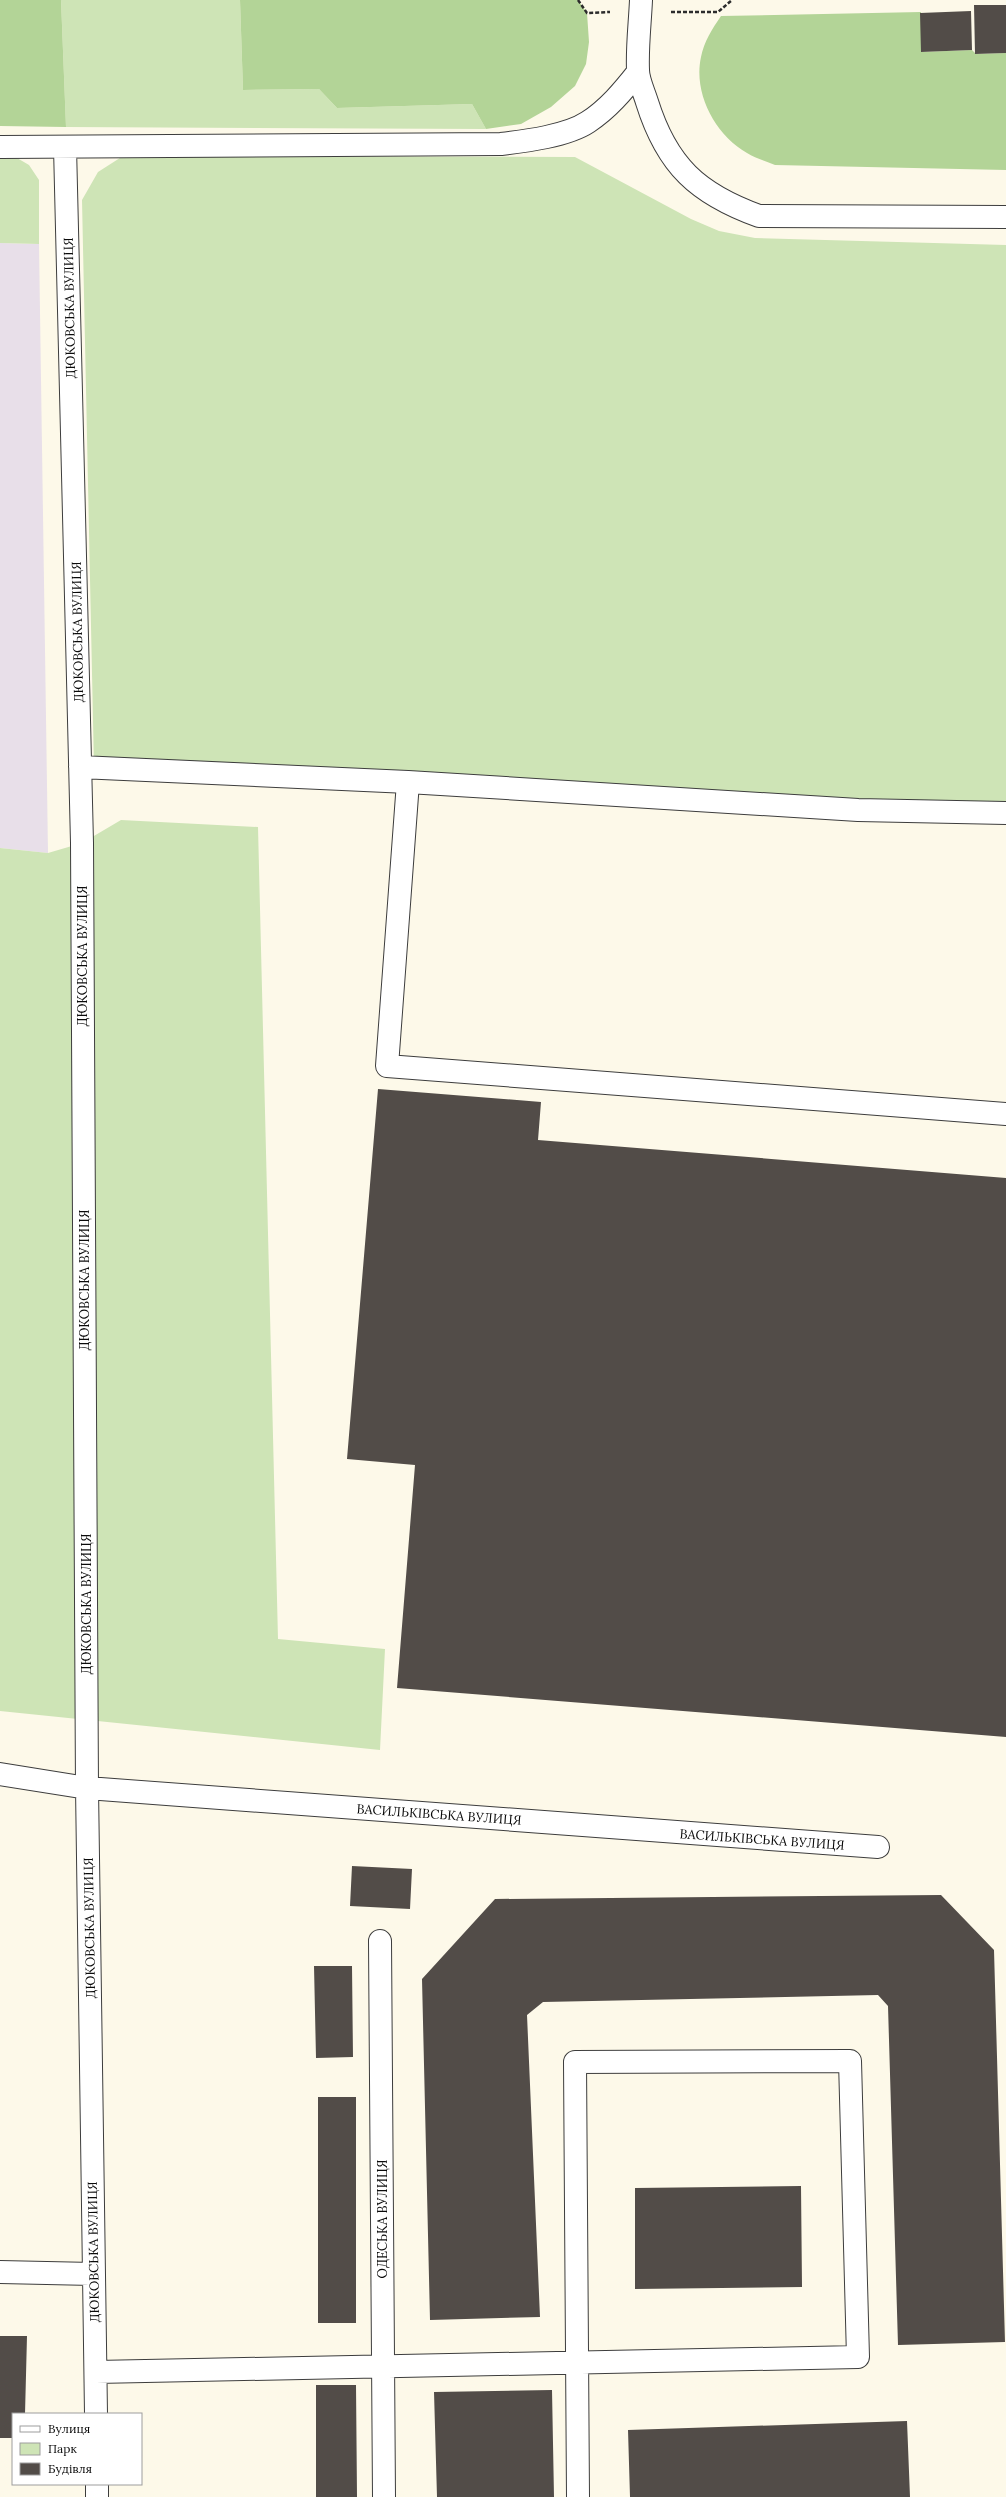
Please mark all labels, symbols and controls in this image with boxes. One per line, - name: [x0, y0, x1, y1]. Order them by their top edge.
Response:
- street label: ДЮКОВСЬКА ВУЛИЦЯ: [60, 237, 79, 379]
- street label: ДЮКОВСЬКА ВУЛИЦЯ: [68, 561, 87, 703]
- street label: ДЮКОВСЬКА ВУЛИЦЯ: [74, 885, 91, 1027]
- street label: ДЮКОВСЬКА ВУЛИЦЯ: [76, 1209, 93, 1351]
- street label: ДЮКОВСЬКА ВУЛИЦЯ: [78, 1533, 95, 1675]
- street label: ВАСИЛЬКІВСЬКА ВУЛИЦЯ: [356, 1800, 522, 1829]
- street label: ВАСИЛЬКІВСЬКА ВУЛИЦЯ: [679, 1825, 845, 1854]
- street label: ДЮКОВСЬКА ВУЛИЦЯ: [80, 1857, 99, 1999]
- street label: ОДЕСЬКА ВУЛИЦЯ: [374, 2159, 391, 2278]
- street label: ДЮКОВСЬКА ВУЛИЦЯ: [84, 2181, 103, 2323]
- legend: [12, 2413, 142, 2485]
- text: Вулиця: [48, 2421, 90, 2436]
- text: Парк: [48, 2441, 77, 2456]
- text: Будівля: [48, 2461, 92, 2476]

